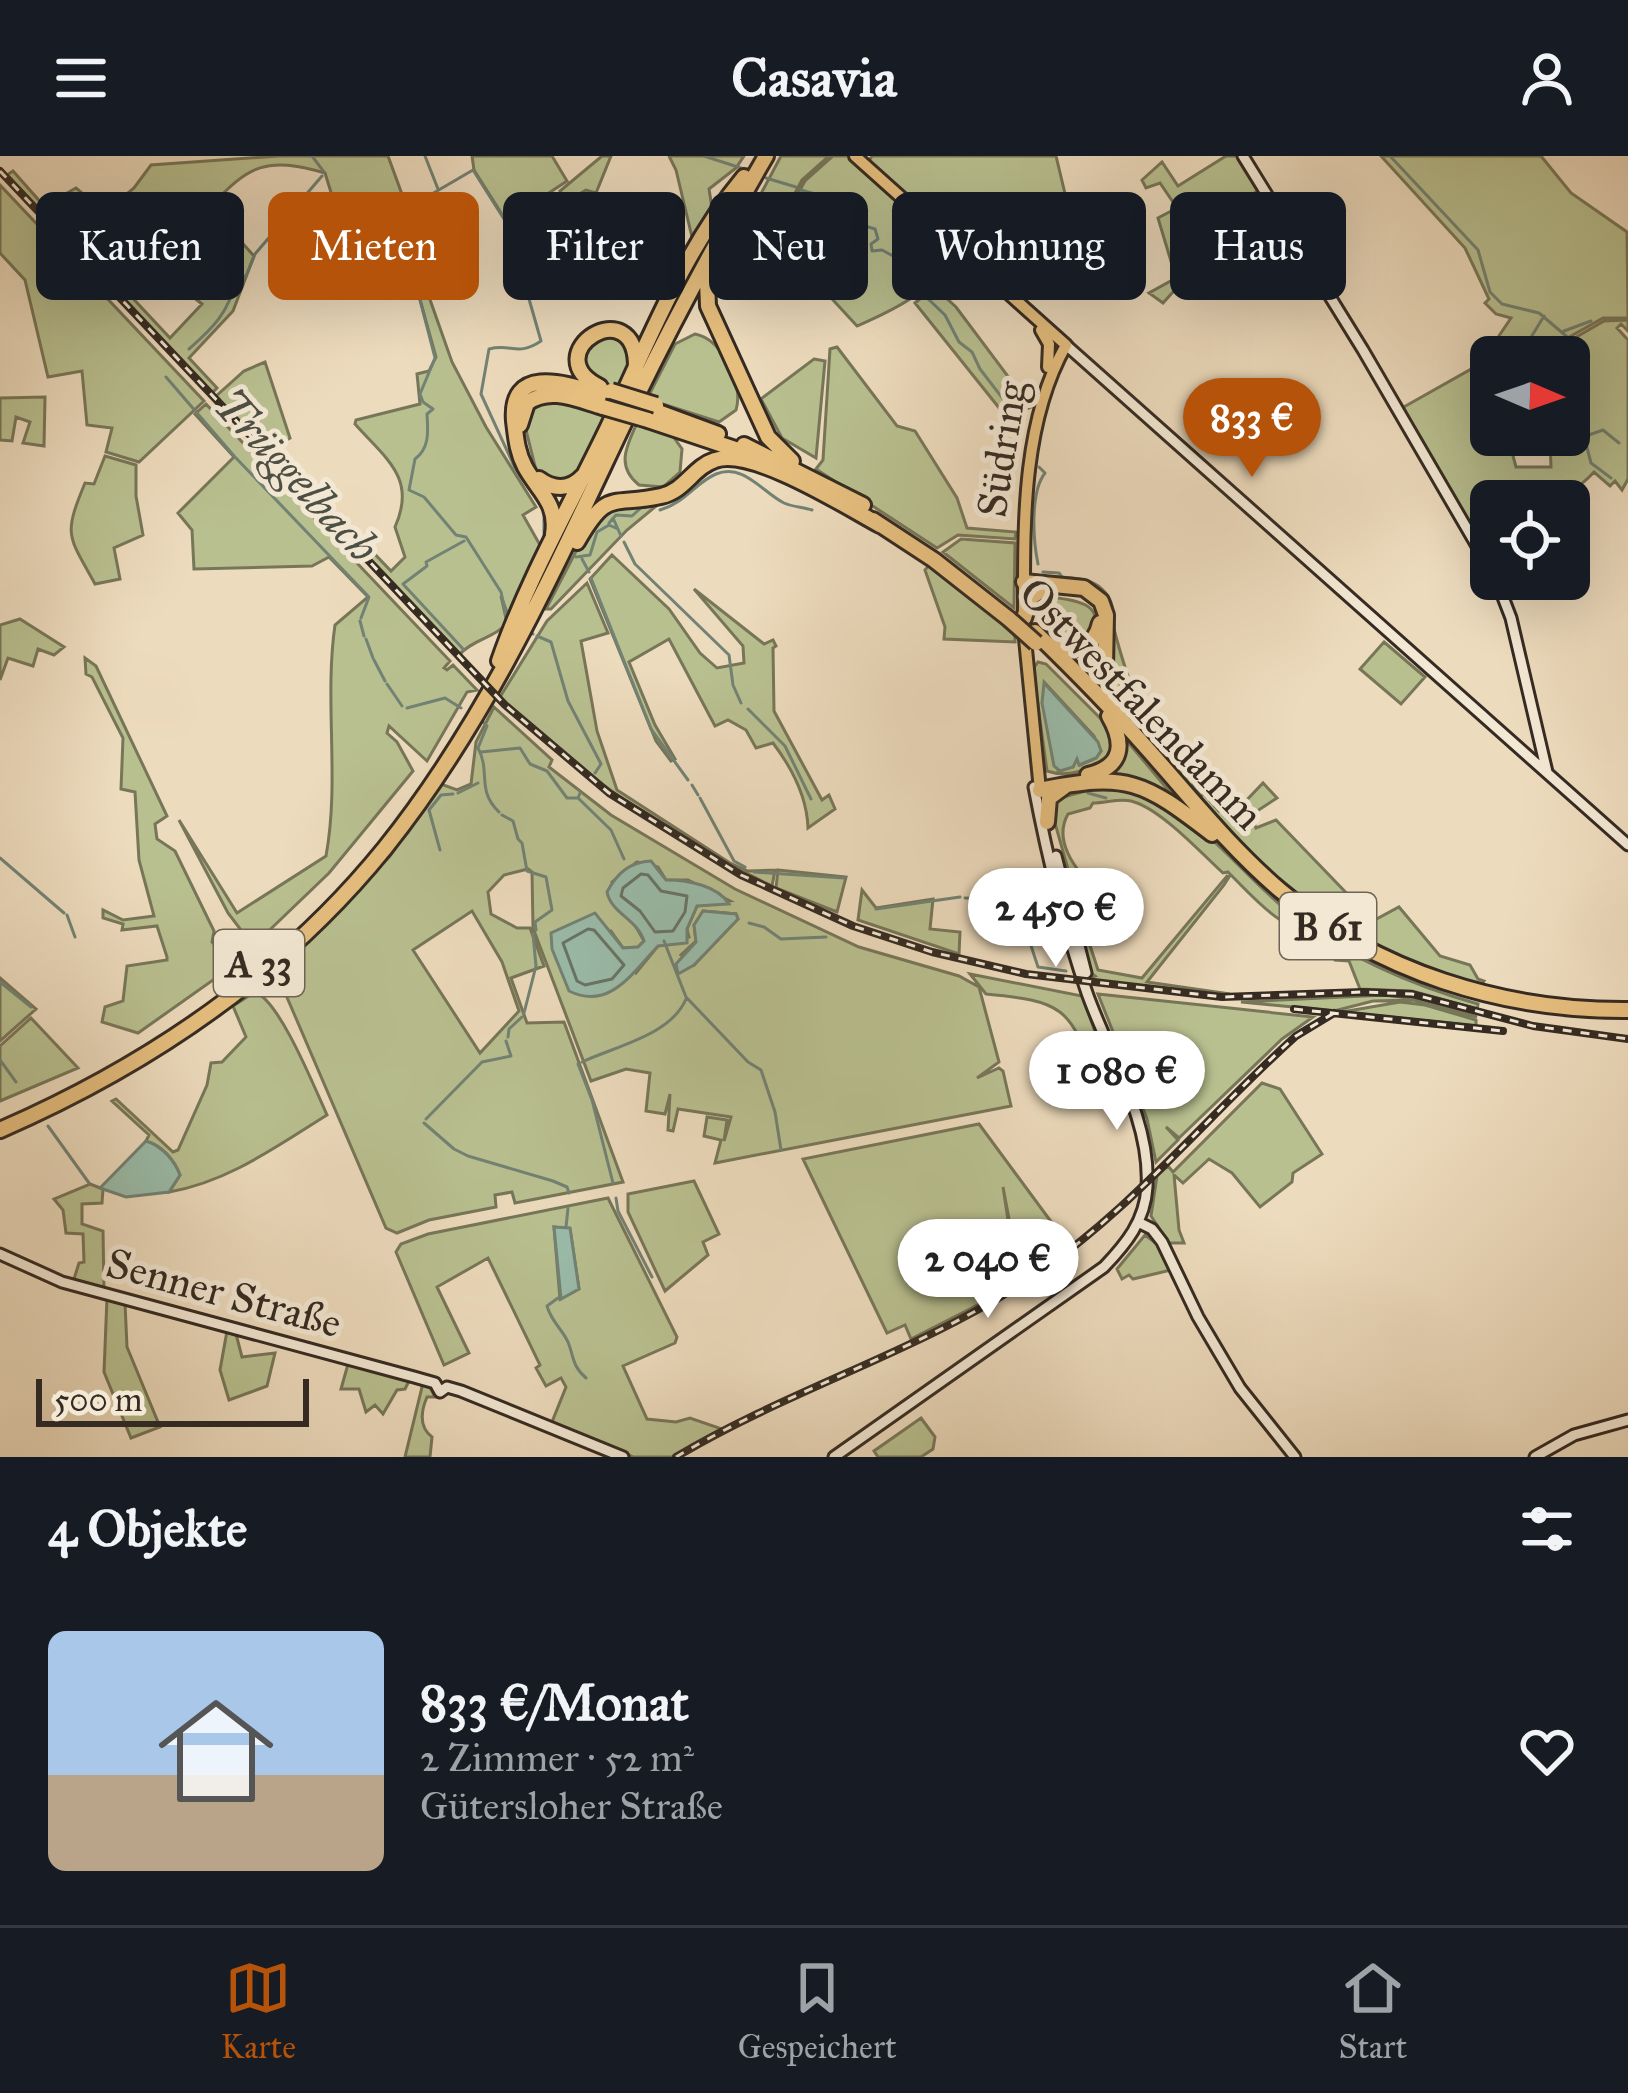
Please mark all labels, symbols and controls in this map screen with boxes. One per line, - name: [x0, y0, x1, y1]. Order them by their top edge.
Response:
- icon: menu: [48, 45, 114, 111]
- text: Casavia: [731, 45, 897, 111]
- icon: person: [1514, 45, 1580, 111]
- chip: Kaufen: [36, 192, 244, 300]
- chip: Mieten: [268, 192, 479, 300]
- chip: Filter: [503, 192, 685, 300]
- chip: Neu: [709, 192, 868, 300]
- chip: Wohnung: [892, 192, 1146, 300]
- chip: Haus: [1170, 192, 1346, 300]
- north arrow: [1470, 336, 1590, 456]
- map controls: [1470, 336, 1590, 600]
- water label: Trüggelbach: [203, 377, 391, 573]
- street label: Südring: [966, 377, 1038, 521]
- pin: 833 €: [1168, 378, 1336, 480]
- text: 833 €: [1210, 393, 1294, 441]
- button: locate: [1470, 480, 1590, 600]
- street label: Ostwestfalendamm: [1008, 567, 1275, 840]
- pin: 2 450 €: [945, 868, 1167, 970]
- text: 2 450 €: [995, 883, 1117, 931]
- road number: B 61: [1280, 893, 1376, 959]
- road number: A 33: [214, 930, 304, 996]
- pin: 1 080 €: [1006, 1031, 1228, 1133]
- text: 1 080 €: [1056, 1046, 1178, 1094]
- pin: 2 040 €: [877, 1219, 1099, 1321]
- text: 2 040 €: [925, 1234, 1051, 1282]
- street label: Senner Straße: [101, 1237, 347, 1349]
- scale bar: [36, 1373, 309, 1426]
- text: 500 m: [54, 1380, 143, 1420]
- icon: filters: [1514, 1496, 1580, 1562]
- text: 4 Objekte: [48, 1498, 247, 1560]
- text: 833 €/Monat: [420, 1672, 689, 1734]
- icon: home: [144, 1679, 288, 1823]
- icon: heart: [1514, 1718, 1580, 1784]
- text: 2 Zimmer · 52 m²: [420, 1734, 694, 1782]
- text: Gütersloher Straße: [420, 1782, 723, 1830]
- tab: Karte: [221, 1955, 296, 2067]
- tab: Gespeichert: [738, 1955, 897, 2067]
- tab: Start: [1338, 1955, 1407, 2067]

